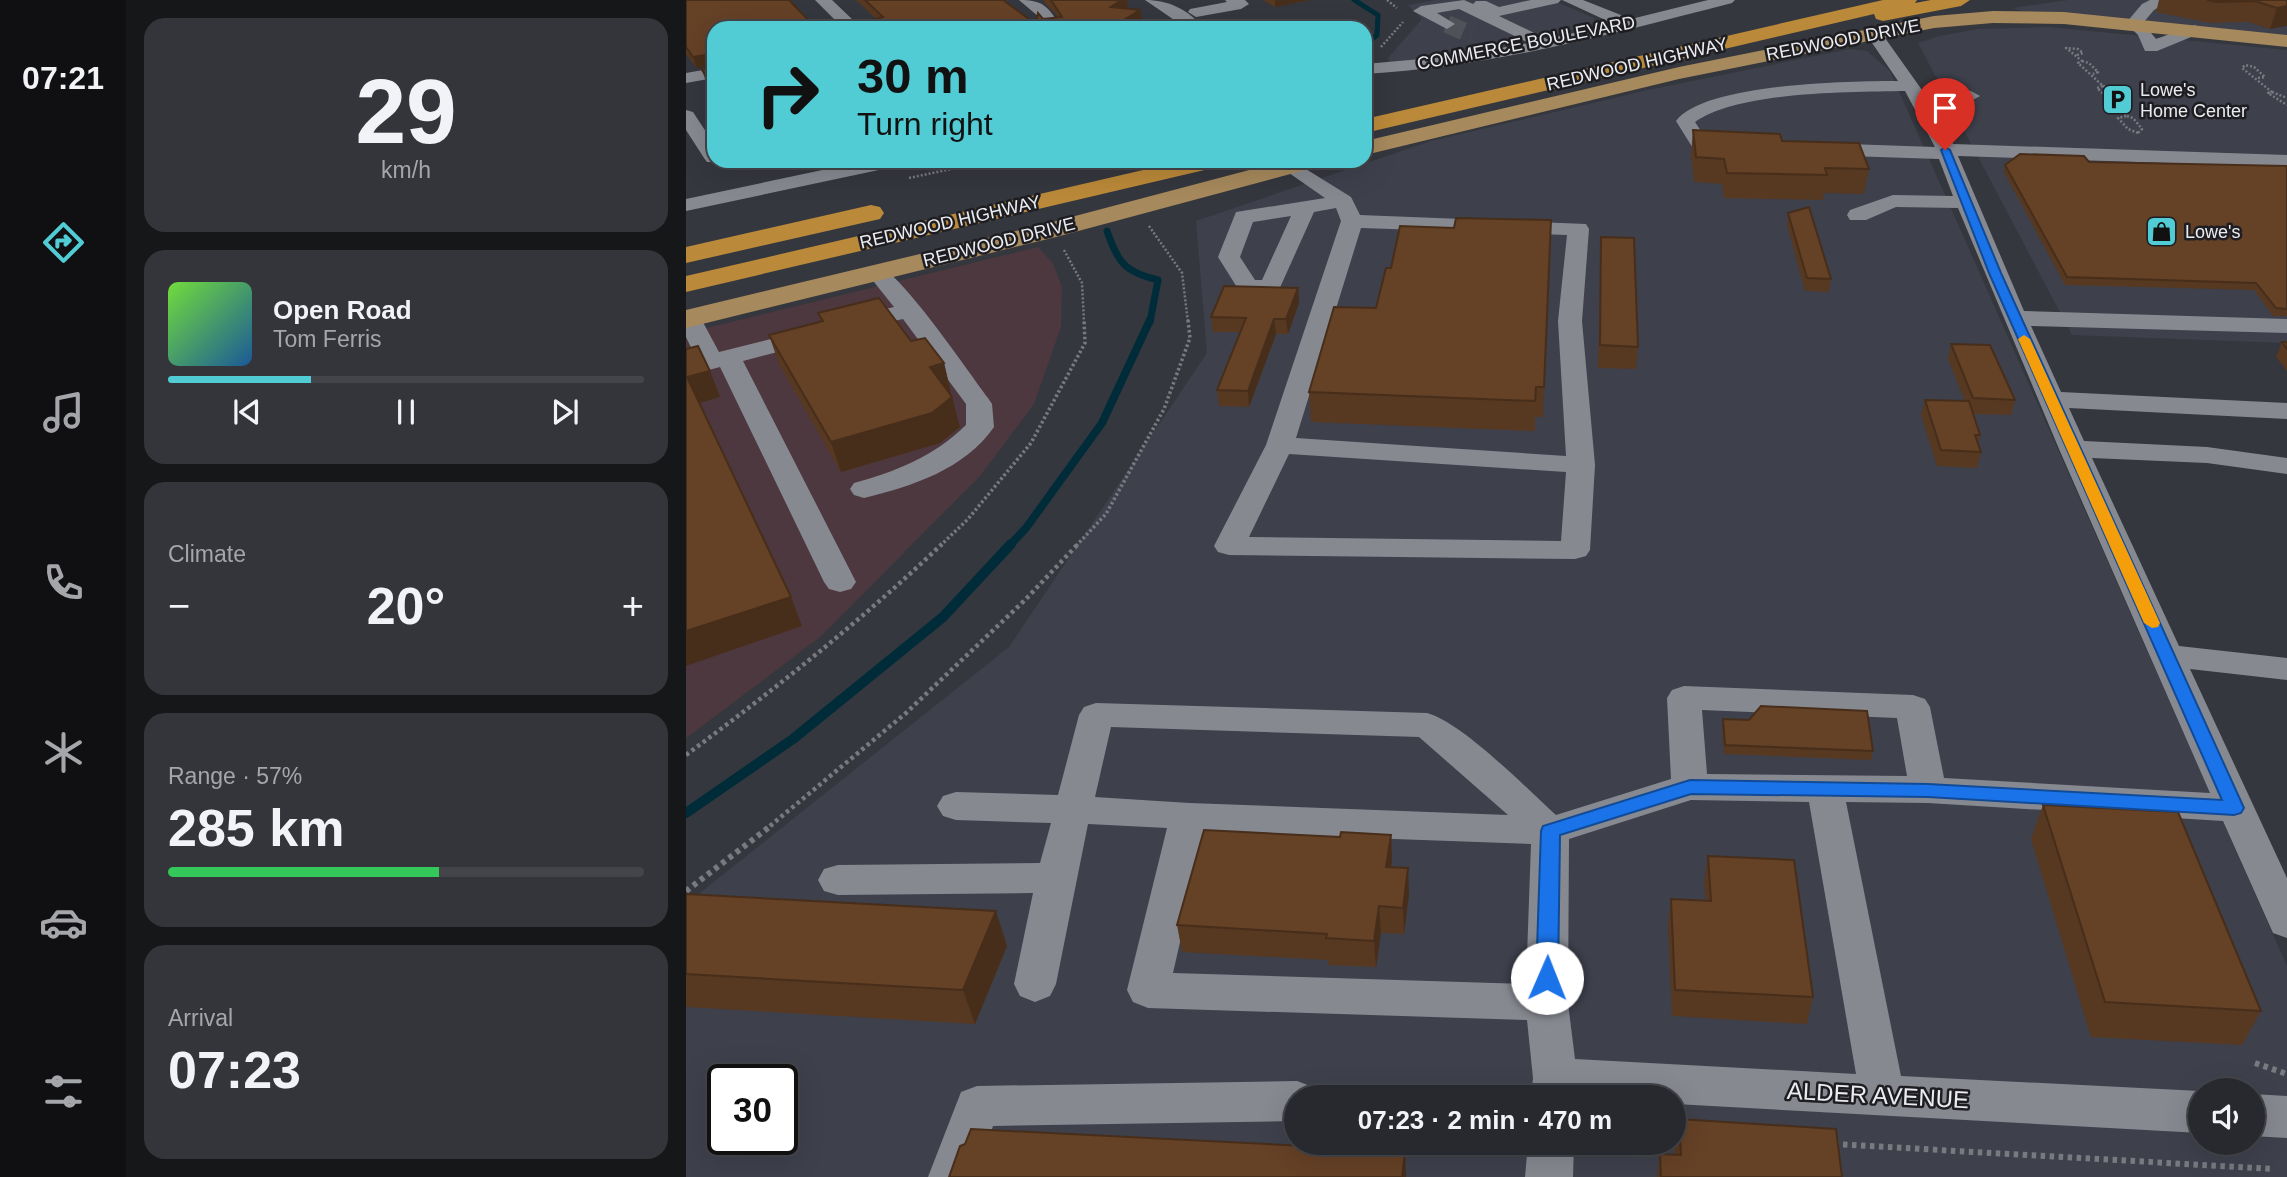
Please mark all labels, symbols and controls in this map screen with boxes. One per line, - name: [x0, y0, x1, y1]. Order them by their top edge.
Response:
- street label: COMMERCE BOULEVARD: [1415, 12, 1637, 74]
- street label: REDWOOD DRIVE: [1765, 15, 1921, 65]
- street label: REDWOOD HIGHWAY: [1545, 33, 1729, 95]
- icon: right: [742, 49, 833, 140]
- text: 30 m: [857, 49, 969, 103]
- text: 07:21: [22, 60, 104, 96]
- text: 29: [355, 61, 457, 162]
- pin: [1915, 78, 1975, 150]
- place label: Lowe's Home Center: [2140, 80, 2247, 121]
- parking icon: Lowe's Home Center: [2100, 83, 2134, 117]
- icon: arrive: [1926, 89, 1964, 127]
- text: Turn right: [857, 106, 993, 142]
- text: km/h: [381, 157, 431, 183]
- street label: REDWOOD HIGHWAY: [858, 191, 1042, 253]
- street label: REDWOOD DRIVE: [921, 213, 1077, 271]
- shop icon: Lowe's: [2145, 215, 2179, 249]
- icon: directions: [39, 218, 88, 267]
- place label: Lowe's: [2185, 222, 2240, 242]
- text: Open Road: [273, 295, 412, 325]
- text: Tom Ferris: [273, 326, 382, 352]
- icon: music: [39, 388, 88, 437]
- icon: previous: [228, 393, 266, 431]
- icon: pause: [387, 393, 425, 431]
- icon: next: [546, 393, 584, 431]
- text: Climate: [168, 541, 246, 567]
- icon: phone: [39, 558, 88, 607]
- text: 20°: [367, 577, 445, 635]
- text: −: [168, 585, 190, 627]
- text: +: [622, 585, 644, 627]
- icon: climate: [39, 728, 88, 777]
- text: Range · 57%: [168, 763, 302, 789]
- text: 285 km: [168, 799, 344, 857]
- icon: car: [39, 898, 88, 947]
- position arrow: [1510, 941, 1584, 1015]
- text: Arrival: [168, 1005, 233, 1031]
- text: 07:23: [168, 1041, 301, 1099]
- speed limit sign: 30: [707, 1064, 798, 1155]
- icon: filters: [39, 1067, 88, 1116]
- street label: ALDER AVENUE: [1786, 1077, 1970, 1113]
- map controls: [2188, 1078, 2265, 1155]
- button: sound: [2188, 1078, 2265, 1155]
- text: 07:23 · 2 min · 470 m: [1358, 1105, 1612, 1135]

